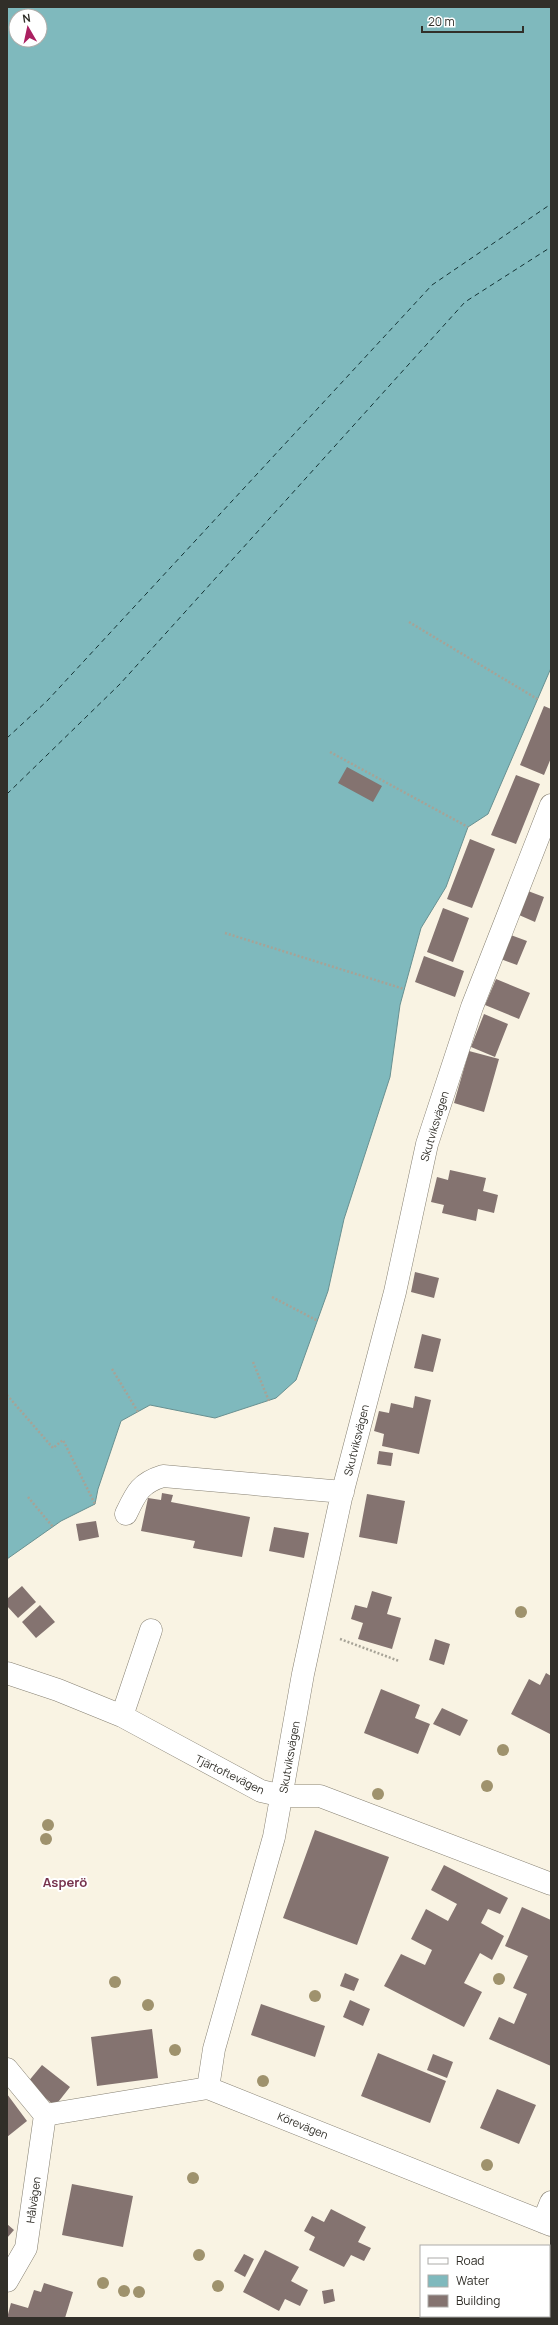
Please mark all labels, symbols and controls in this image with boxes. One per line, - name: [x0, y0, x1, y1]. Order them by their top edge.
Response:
- north arrow: [8, 8, 48, 48]
- scale bar: [422, 8, 523, 34]
- text: N: [21, 10, 32, 26]
- text: 20 m: [428, 13, 455, 30]
- street label: Skutviksvägen: [416, 1089, 452, 1163]
- street label: Skutviksvägen: [340, 1403, 372, 1477]
- street label: Skutviksvägen: [275, 1720, 303, 1794]
- street label: Tjärtoftevägen: [193, 1751, 267, 1797]
- district label: Asperö: [43, 1873, 87, 1891]
- street label: Körevägen: [275, 2108, 331, 2142]
- street label: Hålvägen: [22, 2176, 44, 2224]
- legend: [420, 2245, 550, 2317]
- text: Road: [456, 2252, 484, 2269]
- text: Water: [456, 2272, 490, 2289]
- text: Building: [456, 2292, 500, 2309]

